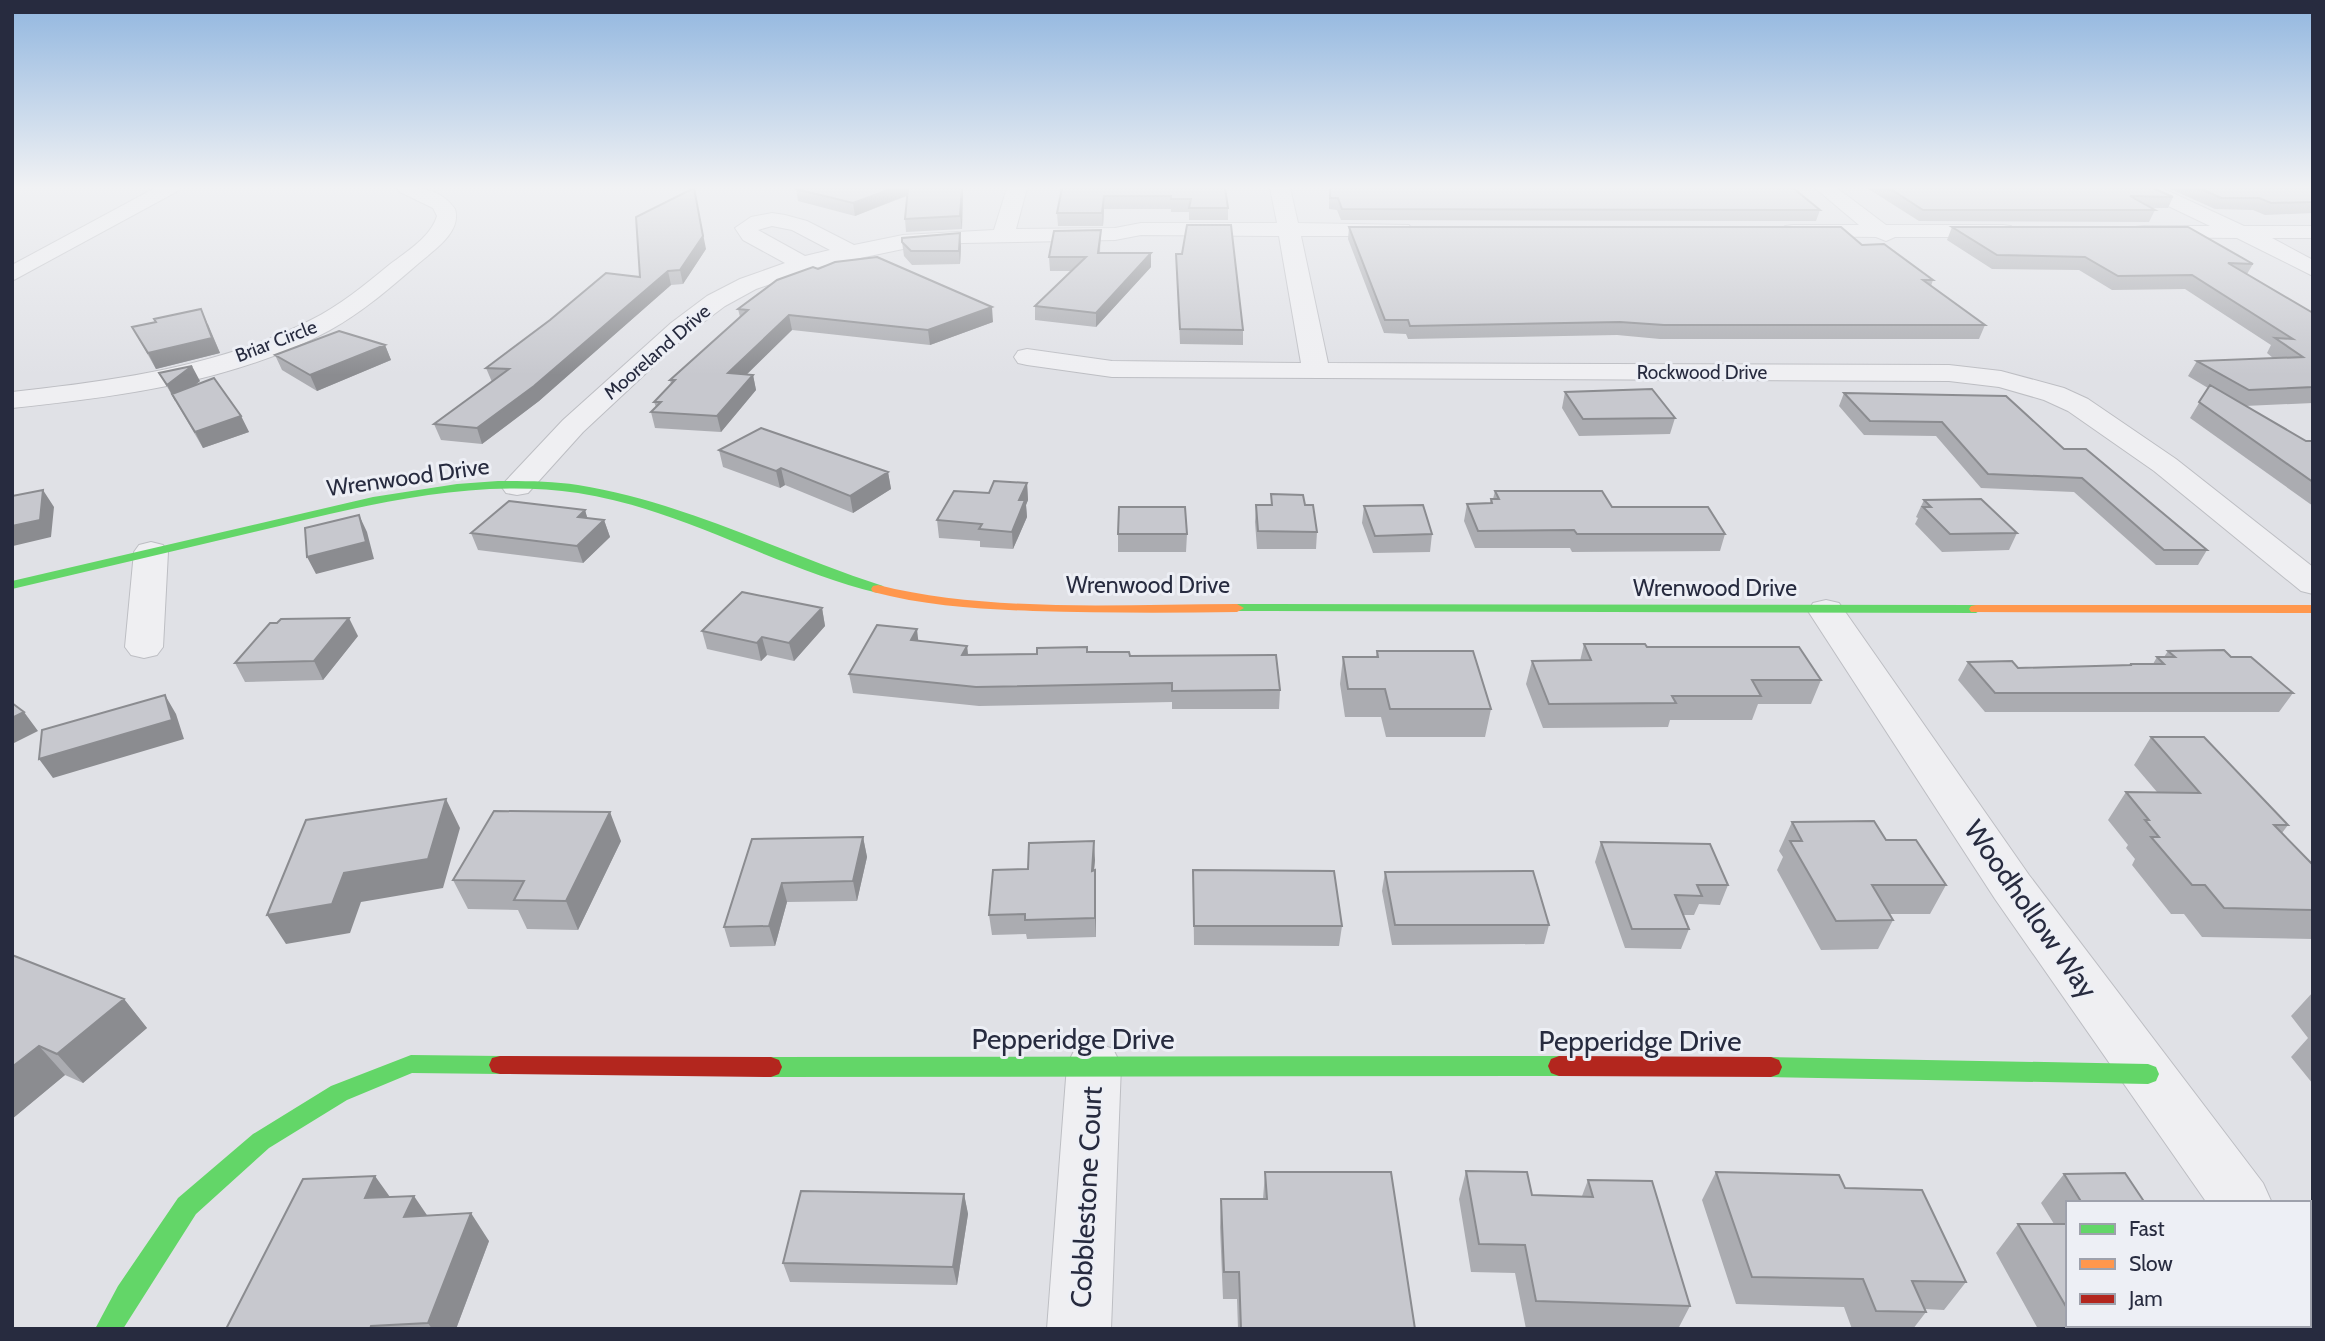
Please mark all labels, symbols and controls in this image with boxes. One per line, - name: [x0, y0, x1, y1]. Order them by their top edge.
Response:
- street label: Mooreland Drive: [599, 299, 715, 404]
- street label: Briar Circle: [232, 315, 320, 367]
- street label: Rockwood Drive: [1637, 361, 1768, 384]
- street label: Wrenwood Drive: [325, 452, 491, 502]
- street label: Wrenwood Drive: [1066, 571, 1230, 599]
- street label: Wrenwood Drive: [1633, 574, 1797, 602]
- street label: Woodhollow Way: [1957, 813, 2105, 1005]
- street label: Pepperidge Drive: [971, 1022, 1175, 1056]
- street label: Pepperidge Drive: [1538, 1024, 1742, 1058]
- street label: Cobblestone Court: [1063, 1085, 1109, 1309]
- legend: [2066, 1201, 2311, 1327]
- text: Fast: [2129, 1216, 2165, 1241]
- text: Slow: [2129, 1251, 2173, 1276]
- text: Jam: [2128, 1286, 2163, 1311]

